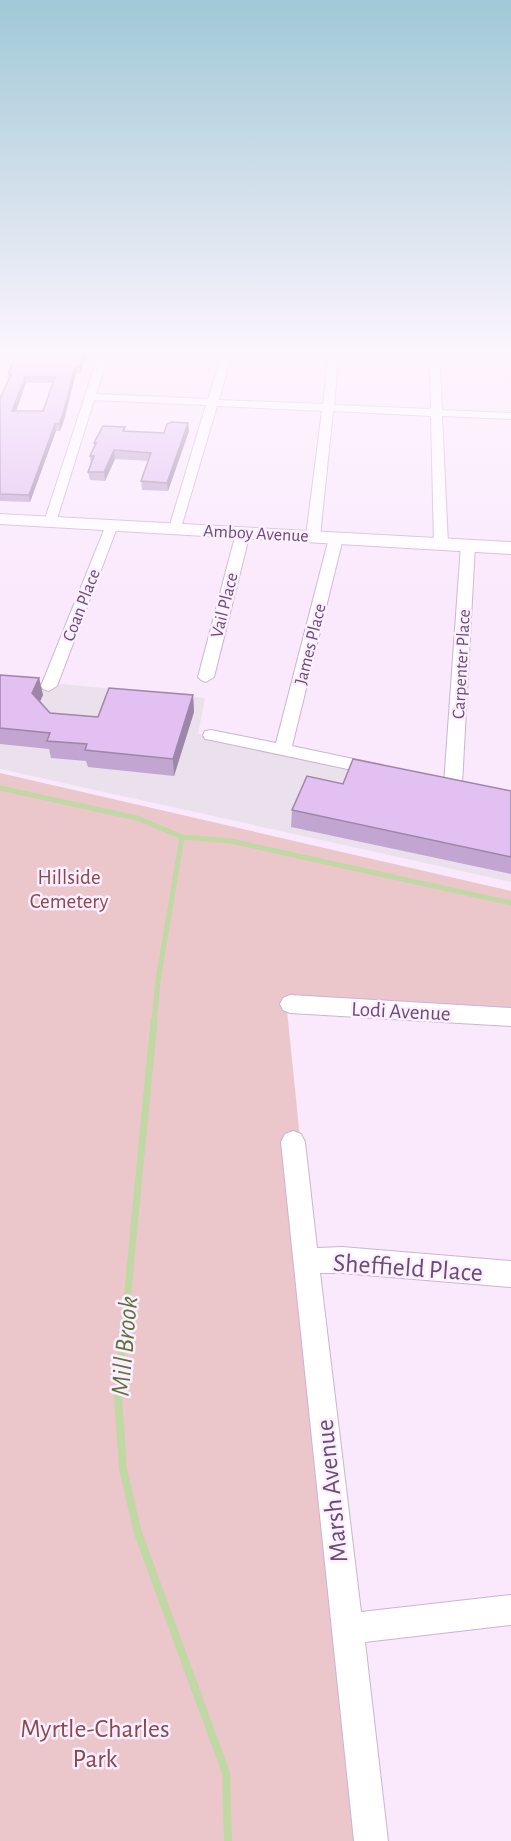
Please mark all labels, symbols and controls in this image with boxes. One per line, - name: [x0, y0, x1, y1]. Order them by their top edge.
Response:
- street label: Amboy Avenue: [203, 522, 309, 546]
- street label: Coan Place: [60, 567, 104, 644]
- street label: Vail Place: [208, 571, 242, 640]
- street label: James Place: [292, 602, 330, 687]
- street label: Carpenter Place: [450, 609, 474, 719]
- park label: Hillside Cemetery: [30, 867, 108, 912]
- street label: Lodi Avenue: [351, 998, 451, 1025]
- street label: Sheffield Place: [332, 1250, 484, 1286]
- water label: Mill Brook: [107, 1295, 142, 1397]
- street label: Marsh Avenue: [312, 1418, 352, 1564]
- park label: Myrtle-Charles Park: [20, 1716, 170, 1772]

